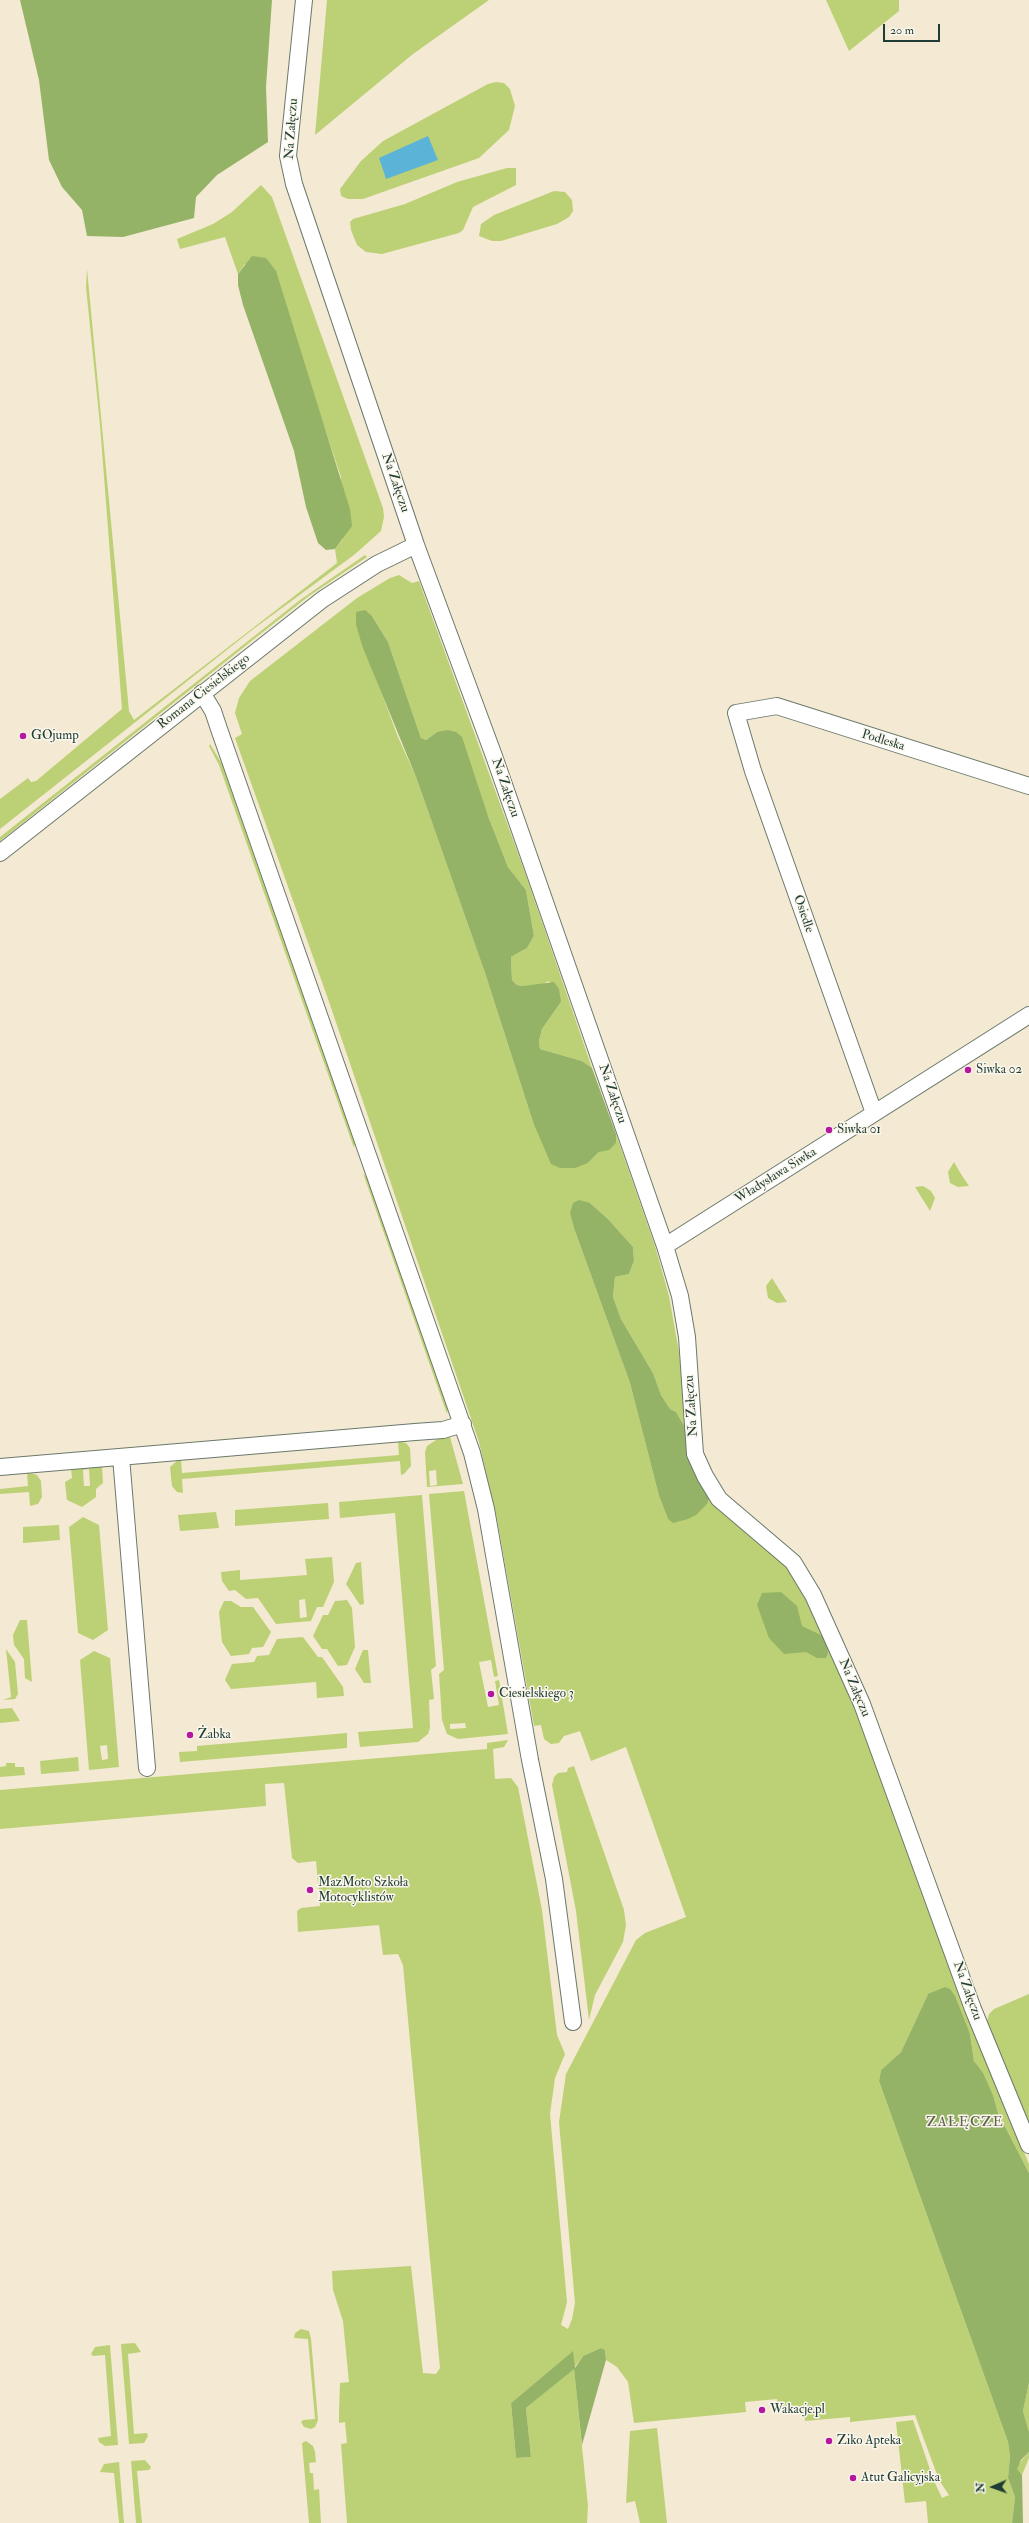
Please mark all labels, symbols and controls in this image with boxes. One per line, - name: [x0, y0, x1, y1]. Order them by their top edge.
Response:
- scale bar: [885, 16, 942, 42]
- text: 20 m: [890, 23, 914, 38]
- street label: Na Załęczu: [282, 98, 302, 160]
- street label: Na Załęczu: [378, 451, 412, 515]
- street label: Romana Ciesielskiego: [155, 651, 253, 733]
- street label: Podleska: [859, 727, 907, 755]
- place label: GOjump: [31, 728, 79, 744]
- marker: GOjump: [18, 731, 28, 741]
- street label: Na Załęczu: [488, 756, 522, 820]
- street label: Osiedle: [789, 893, 817, 935]
- street label: Na Załęczu: [595, 1062, 629, 1126]
- place label: Siwka 02: [976, 1062, 1022, 1078]
- marker: Siwka 02: [963, 1065, 973, 1075]
- place label: Siwka 01: [837, 1122, 881, 1138]
- marker: Siwka 01: [824, 1125, 834, 1135]
- street label: Władysława Siwka: [732, 1145, 820, 1207]
- street label: Na Załęczu: [682, 1375, 702, 1437]
- street label: Na Załęczu: [835, 1657, 873, 1719]
- place label: Ciesielskiego 3: [499, 1686, 574, 1702]
- marker: Ciesielskiego 3: [486, 1689, 496, 1699]
- place label: Żabka: [198, 1727, 231, 1743]
- marker: Żabka: [185, 1730, 195, 1740]
- place label: MazMoto Szkoła Motocyklistów: [318, 1875, 408, 1906]
- marker: MazMoto Szkoła Motocyklistów: [305, 1885, 315, 1895]
- street label: Na Załęczu: [949, 1959, 985, 2023]
- district label: ZAŁĘCZE: [926, 2115, 1004, 2131]
- place label: Wakacje.pl: [770, 2402, 825, 2418]
- marker: Wakacje.pl: [757, 2405, 767, 2415]
- place label: Ziko Apteka: [837, 2433, 901, 2449]
- marker: Ziko Apteka: [824, 2436, 834, 2446]
- north arrow: [973, 2467, 1013, 2507]
- place label: Atut Galicyjska: [861, 2470, 940, 2486]
- marker: Atut Galicyjska: [848, 2473, 858, 2483]
- text: N: [974, 2482, 987, 2493]

